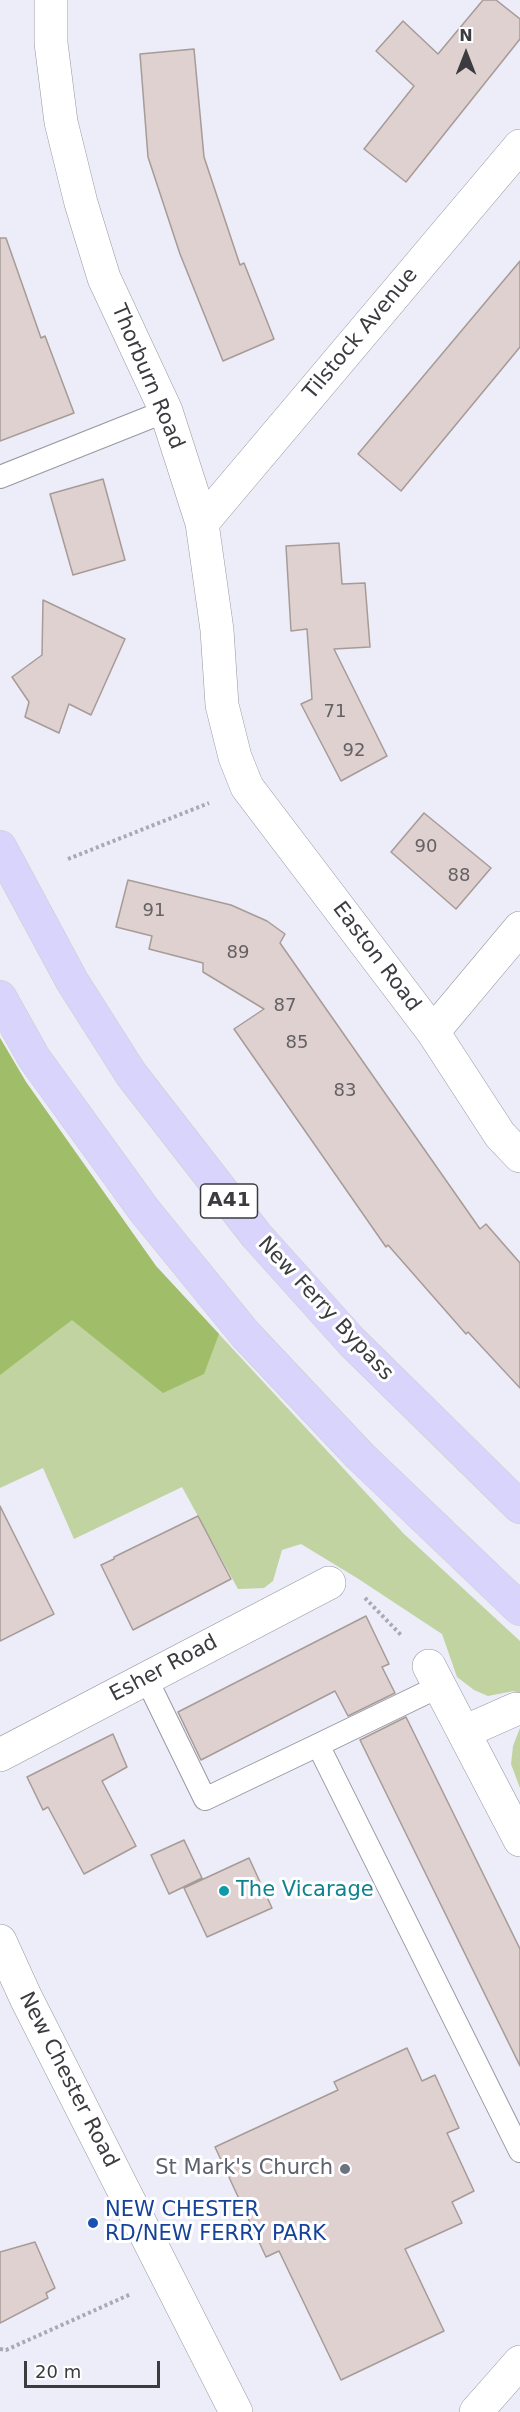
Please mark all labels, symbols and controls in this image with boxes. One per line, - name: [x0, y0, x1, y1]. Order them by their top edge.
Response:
- north arrow: [436, 24, 496, 84]
- text: N: [459, 26, 473, 45]
- street label: Tilstock Avenue: [299, 263, 423, 405]
- street label: Thorburn Road: [105, 301, 189, 453]
- house number: 71: [324, 701, 346, 723]
- house number: 92: [343, 740, 365, 762]
- house number: 90: [415, 836, 437, 858]
- house number: 88: [448, 865, 470, 887]
- street label: Easton Road: [327, 897, 425, 1017]
- house number: 91: [143, 900, 165, 922]
- house number: 89: [227, 942, 249, 964]
- house number: 87: [274, 995, 296, 1017]
- house number: 85: [286, 1032, 308, 1054]
- house number: 83: [334, 1080, 356, 1102]
- road number: A41: [200, 1184, 258, 1218]
- street label: New Ferry Bypass: [252, 1232, 398, 1386]
- street label: Esher Road: [106, 1630, 222, 1708]
- place label: The Vicarage: [236, 1878, 374, 1904]
- marker: The Vicarage: [217, 1884, 231, 1898]
- street label: New Chester Road: [13, 1988, 123, 2172]
- place label: St Mark's Church: [155, 2156, 333, 2182]
- marker: St Mark's Church: [338, 2162, 352, 2176]
- place label: NEW CHESTER RD/NEW FERRY PARK: [105, 2198, 326, 2248]
- marker: NEW CHESTER RD/NEW FERRY PARK: [86, 2216, 100, 2230]
- scale bar: [27, 2349, 164, 2387]
- text: 20 m: [35, 2361, 81, 2382]

